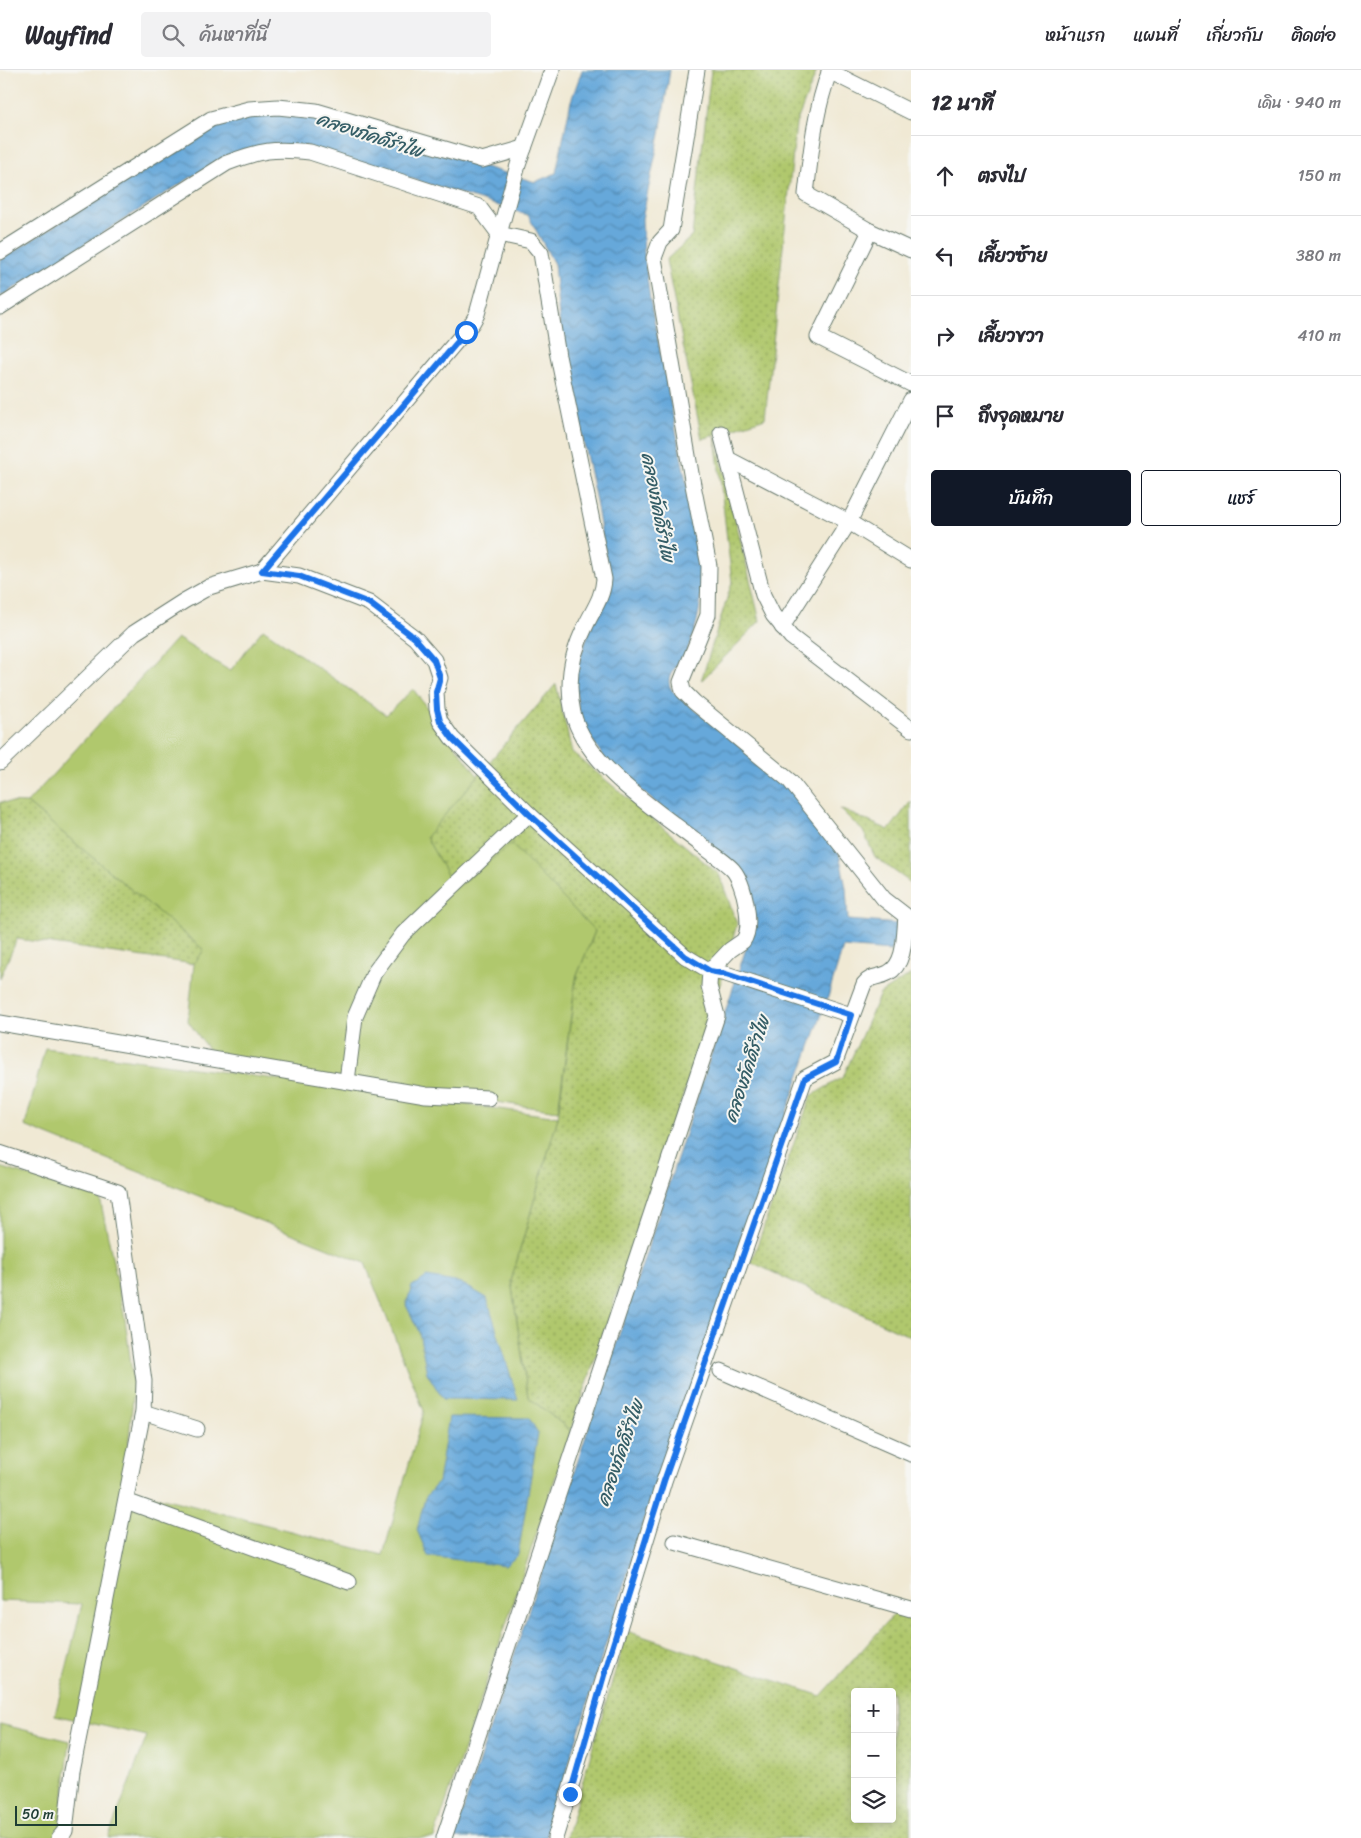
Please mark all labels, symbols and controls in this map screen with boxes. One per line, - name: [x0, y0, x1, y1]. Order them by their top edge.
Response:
- search box: [141, 12, 491, 57]
- text: Wayfind: [25, 14, 111, 56]
- text: ค้นหาที่นี่: [199, 18, 268, 51]
- text: หน้าแรก: [1045, 19, 1105, 51]
- text: แผนที่: [1133, 19, 1178, 51]
- text: เกี่ยวกับ: [1206, 19, 1263, 51]
- text: ติดต่อ: [1291, 19, 1336, 51]
- icon: search: [159, 21, 187, 49]
- text: 12 นาที: [931, 84, 994, 122]
- text: เดิน · 940 m: [1257, 88, 1341, 117]
- water label: คลองภัคดีรำไพ: [312, 103, 430, 168]
- text: ตรงไป: [978, 159, 1026, 192]
- text: 150 m: [1298, 161, 1341, 190]
- icon: ahead: [931, 162, 959, 190]
- text: เลี้ยวซ้าย: [978, 239, 1047, 272]
- text: 380 m: [1296, 241, 1341, 270]
- icon: left: [931, 242, 959, 270]
- text: เลี้ยวขวา: [978, 319, 1044, 352]
- route start: [455, 321, 478, 344]
- text: 410 m: [1298, 321, 1341, 350]
- icon: right: [931, 322, 959, 350]
- text: ถึงจุดหมาย: [978, 399, 1064, 432]
- icon: arrive: [931, 402, 959, 430]
- water label: คลองภัคดีรำไพ: [632, 450, 685, 567]
- button: บันทึก: [931, 470, 1131, 526]
- button: แชร์: [1141, 470, 1341, 526]
- water label: คลองภัคดีรำไพ: [715, 1009, 780, 1127]
- water label: คลองภัคดีรำไพ: [587, 1393, 654, 1511]
- map controls: [851, 1688, 896, 1823]
- button: +: [851, 1688, 896, 1733]
- button: −: [851, 1733, 896, 1778]
- button: layers: [851, 1778, 896, 1823]
- route end: [559, 1783, 582, 1806]
- text: 50 m: [22, 1802, 54, 1827]
- scale bar: [15, 1803, 118, 1826]

